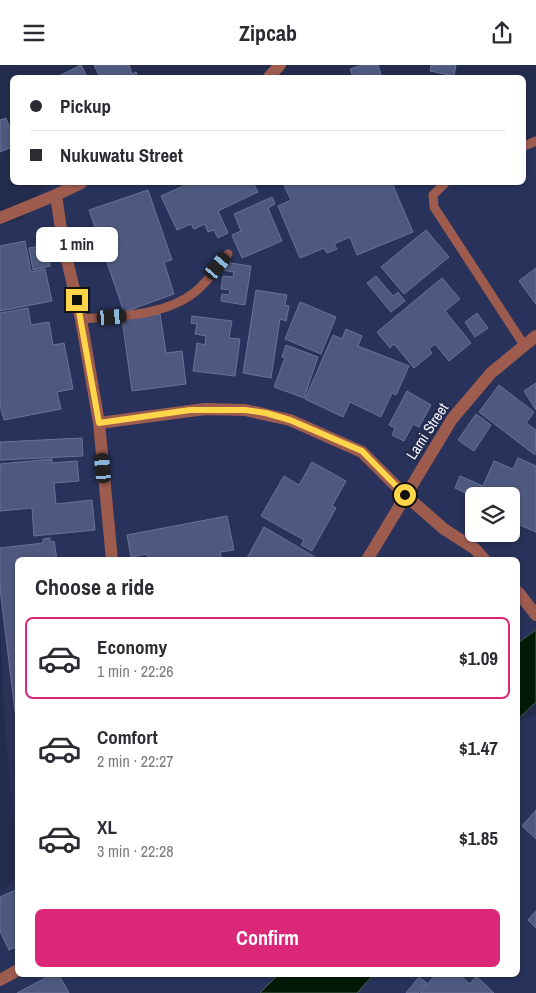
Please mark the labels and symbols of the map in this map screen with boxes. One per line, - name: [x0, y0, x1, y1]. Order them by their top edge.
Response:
- callout: 1 min: [36, 227, 118, 263]
- car: [202, 250, 233, 282]
- route end: [66, 289, 88, 311]
- car: [96, 308, 127, 326]
- street label: Lami Street: [401, 398, 453, 463]
- car: [94, 452, 111, 484]
- route start: [394, 484, 416, 506]

